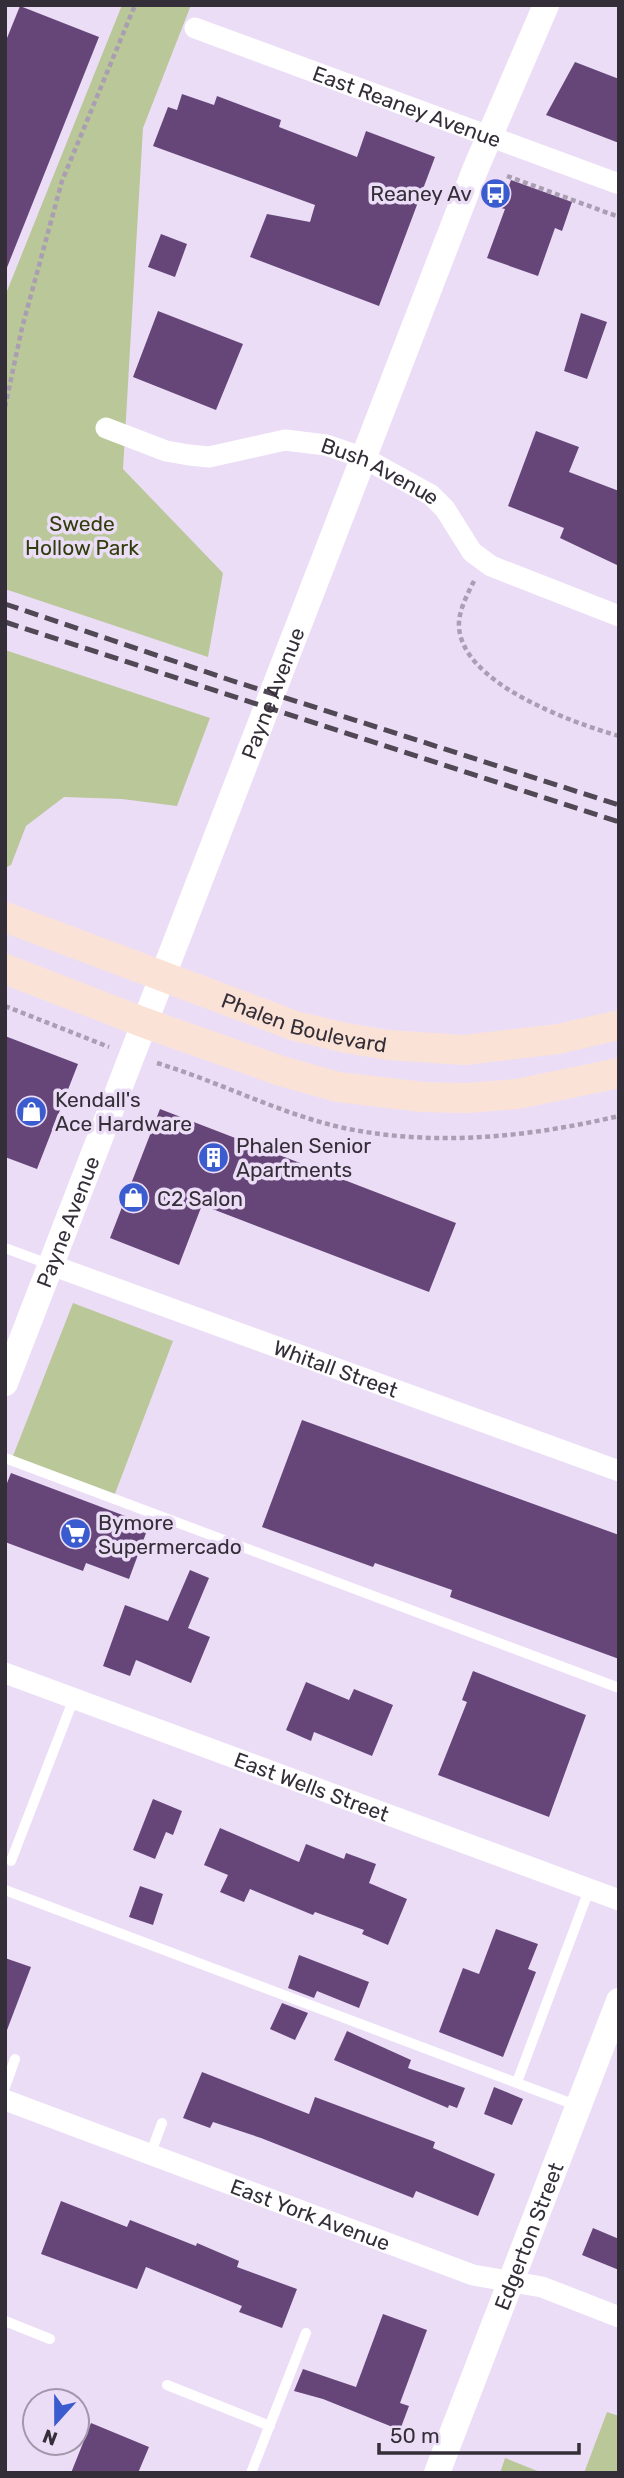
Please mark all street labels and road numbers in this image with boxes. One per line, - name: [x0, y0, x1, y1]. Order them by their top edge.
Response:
- street label: East Reaney Avenue: [310, 60, 505, 152]
- street label: Bush Avenue: [318, 432, 445, 509]
- street label: Payne Avenue: [236, 624, 309, 762]
- street label: Phalen Boulevard: [218, 987, 389, 1057]
- street label: Payne Avenue: [31, 1152, 104, 1291]
- street label: Whitall Street: [270, 1334, 402, 1402]
- street label: East Wells Street: [231, 1746, 393, 1826]
- street label: Edgerton Street: [489, 2159, 568, 2313]
- street label: East York Avenue: [227, 2173, 394, 2255]

